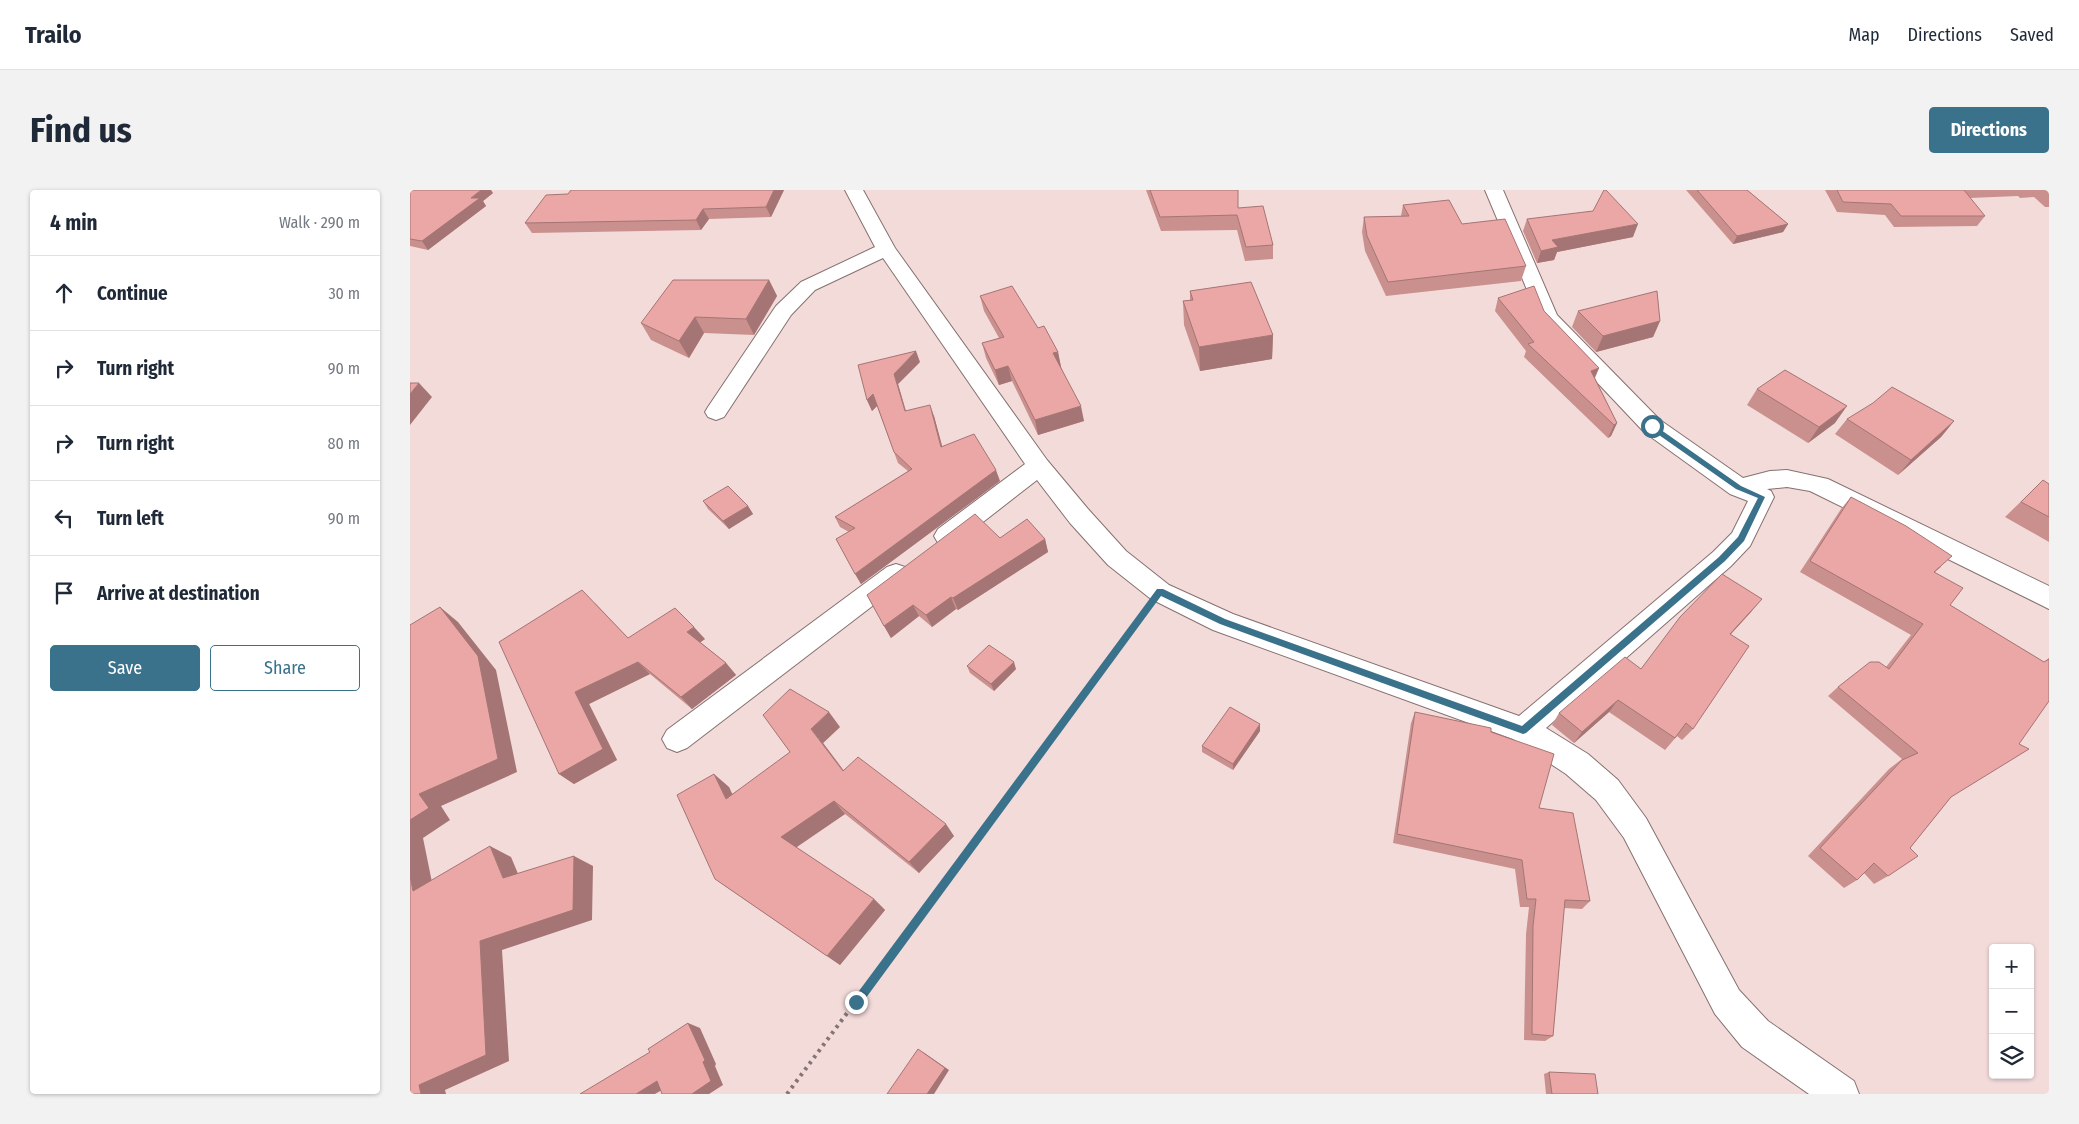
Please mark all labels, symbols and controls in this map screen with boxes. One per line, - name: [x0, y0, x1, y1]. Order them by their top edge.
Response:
- text: Trailo: [25, 21, 82, 49]
- text: Map: [1848, 24, 1880, 46]
- text: Directions: [1908, 24, 1982, 46]
- text: Saved: [2010, 24, 2054, 46]
- button: Directions: [1929, 107, 2049, 153]
- text: Find us: [30, 109, 132, 151]
- text: 4 min: [50, 210, 98, 236]
- text: Walk · 290 m: [279, 213, 360, 232]
- icon: ahead: [50, 279, 78, 307]
- text: Continue: [97, 282, 168, 305]
- text: 30 m: [328, 284, 360, 303]
- icon: right: [50, 354, 78, 382]
- text: Turn right: [97, 357, 174, 380]
- text: 90 m: [328, 359, 360, 378]
- route start: [1641, 415, 1664, 438]
- icon: right: [50, 429, 78, 457]
- text: Turn right: [97, 432, 174, 455]
- text: 80 m: [328, 434, 360, 453]
- icon: left: [50, 504, 78, 532]
- text: Turn left: [97, 507, 164, 530]
- text: 90 m: [328, 509, 360, 528]
- icon: arrive: [50, 579, 78, 607]
- text: Arrive at destination: [97, 582, 260, 605]
- button: Save: [50, 645, 200, 691]
- button: Share: [210, 645, 360, 691]
- map controls: [1989, 944, 2034, 1079]
- button: +: [1989, 944, 2034, 989]
- button: −: [1989, 989, 2034, 1034]
- route end: [845, 991, 868, 1014]
- button: layers: [1989, 1034, 2034, 1079]

